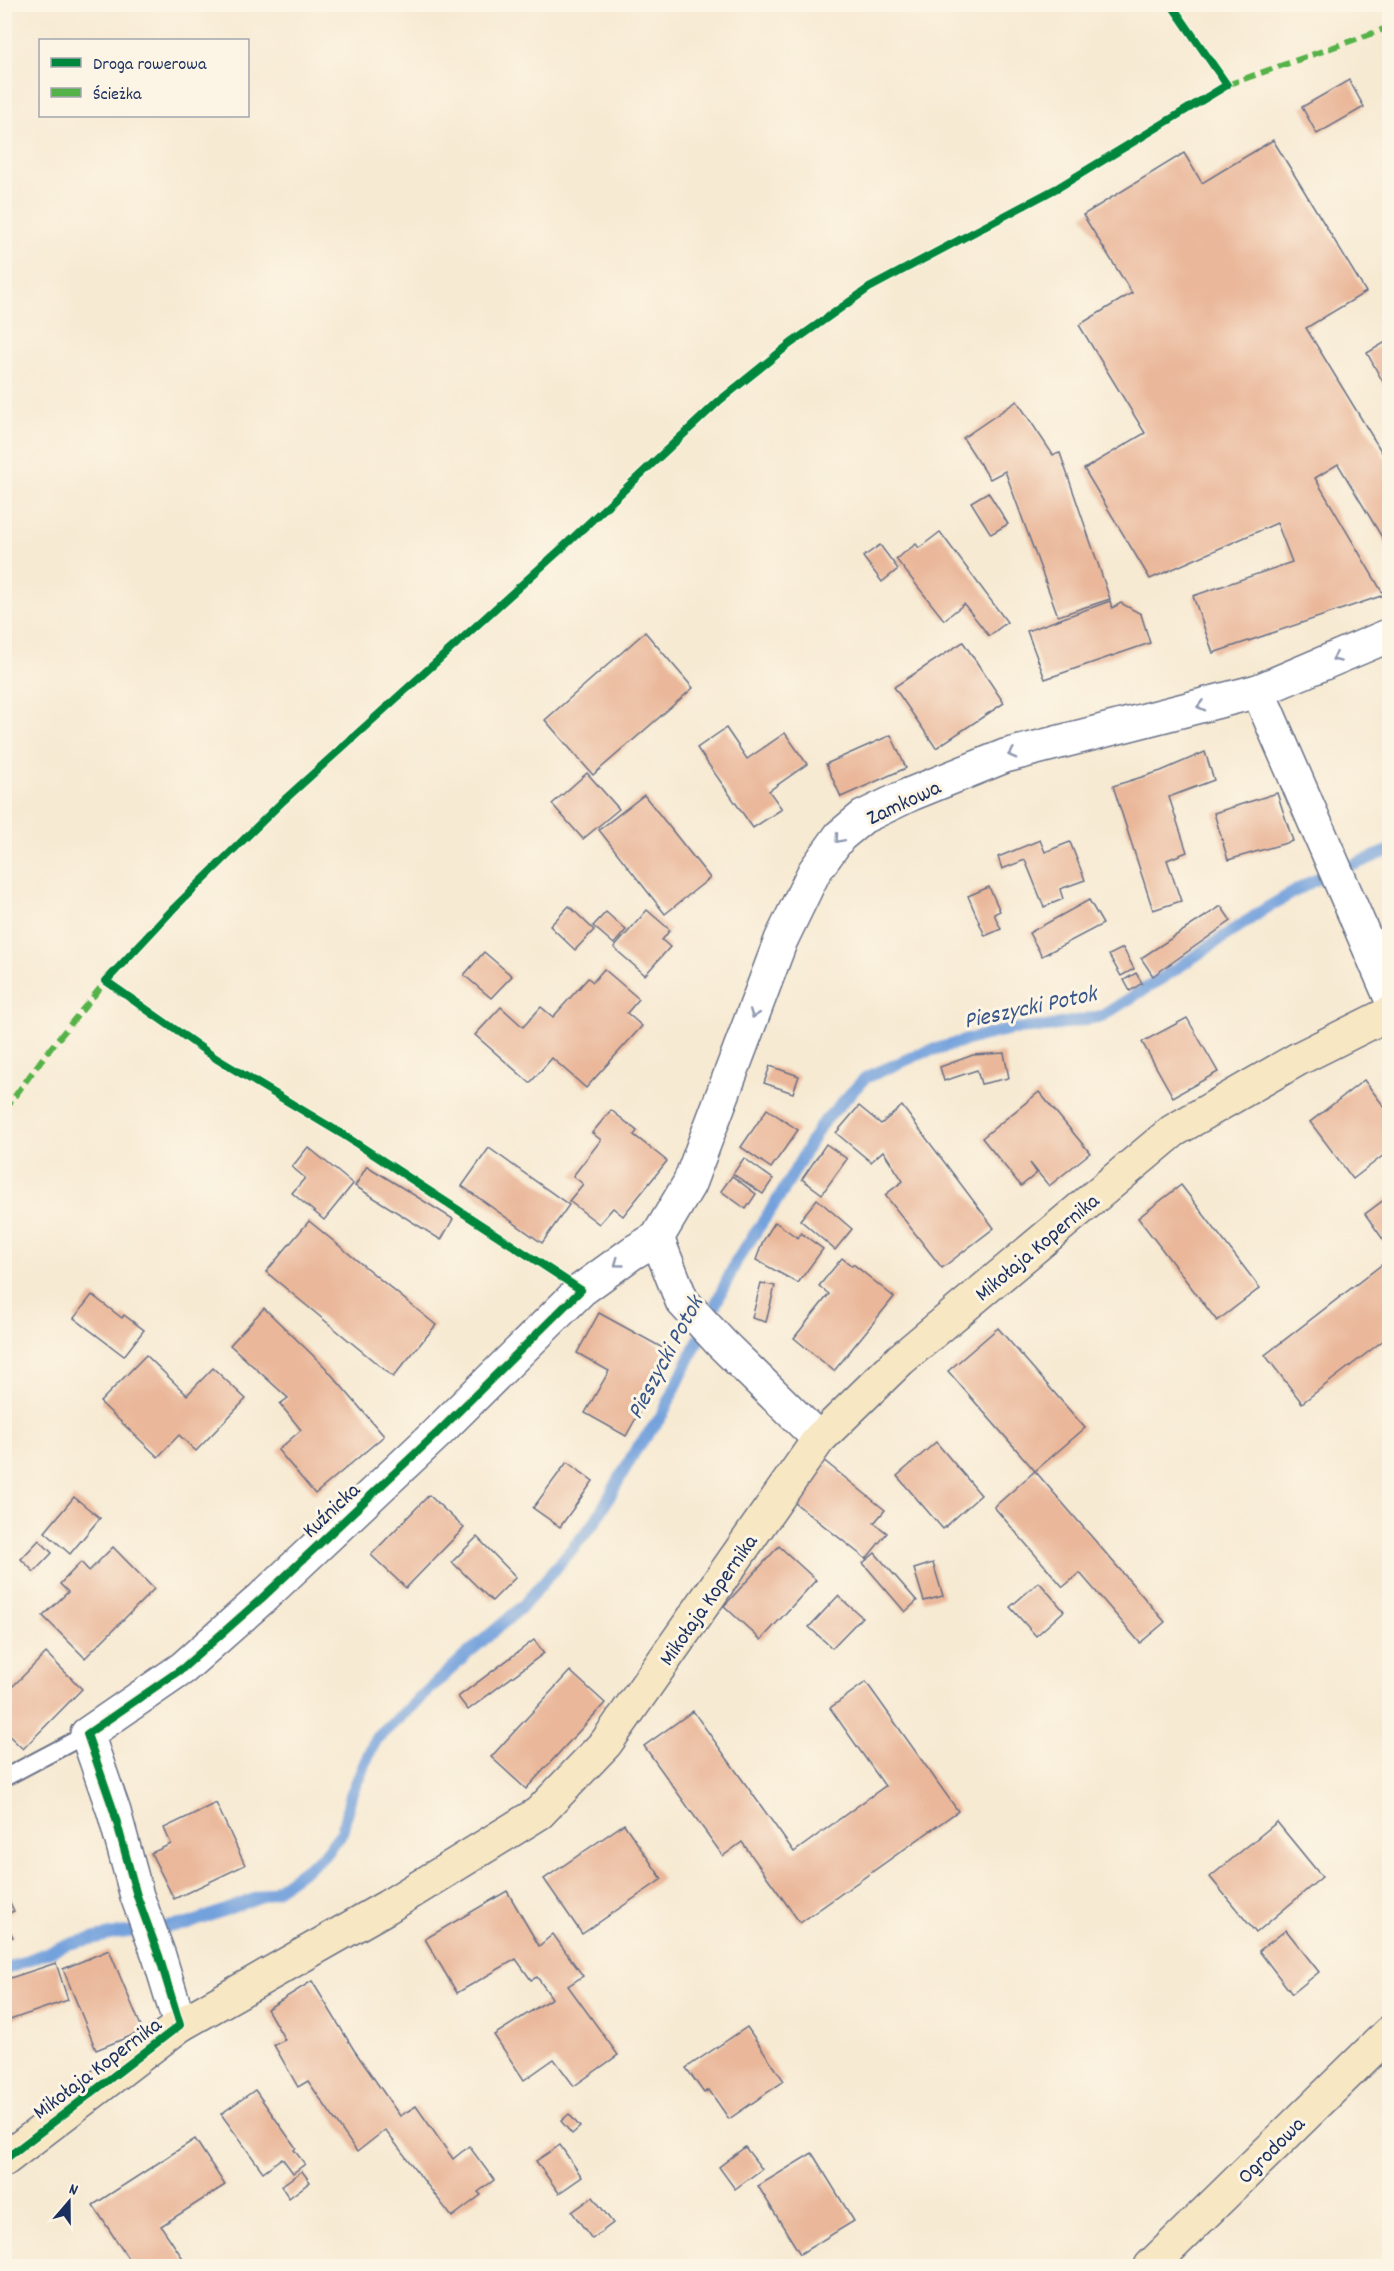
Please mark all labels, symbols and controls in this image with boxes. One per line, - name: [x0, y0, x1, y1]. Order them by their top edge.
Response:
- legend: [39, 39, 249, 117]
- text: Droga rowerowa: [93, 53, 207, 78]
- text: Ścieżka: [93, 83, 142, 108]
- one-way arrow: [1331, 651, 1342, 663]
- one-way arrow: [1196, 698, 1206, 711]
- one-way arrow: [1007, 747, 1018, 759]
- street label: Zamkowa: [862, 773, 947, 835]
- one-way arrow: [835, 833, 846, 843]
- water label: Pieszycki Potok: [961, 978, 1102, 1040]
- one-way arrow: [749, 1008, 762, 1019]
- street label: Mikołaja Kopernika: [969, 1187, 1108, 1310]
- one-way arrow: [614, 1255, 625, 1266]
- water label: Pieszycki Potok: [620, 1289, 714, 1426]
- street label: Kuźnicka: [296, 1476, 369, 1547]
- street label: Mikołaja Kopernika: [653, 1528, 767, 1673]
- street label: Mikołaja Kopernika: [27, 2011, 170, 2129]
- street label: Ogrodowa: [1232, 2110, 1314, 2192]
- north arrow: [39, 2172, 99, 2232]
- text: N: [66, 2178, 81, 2202]

